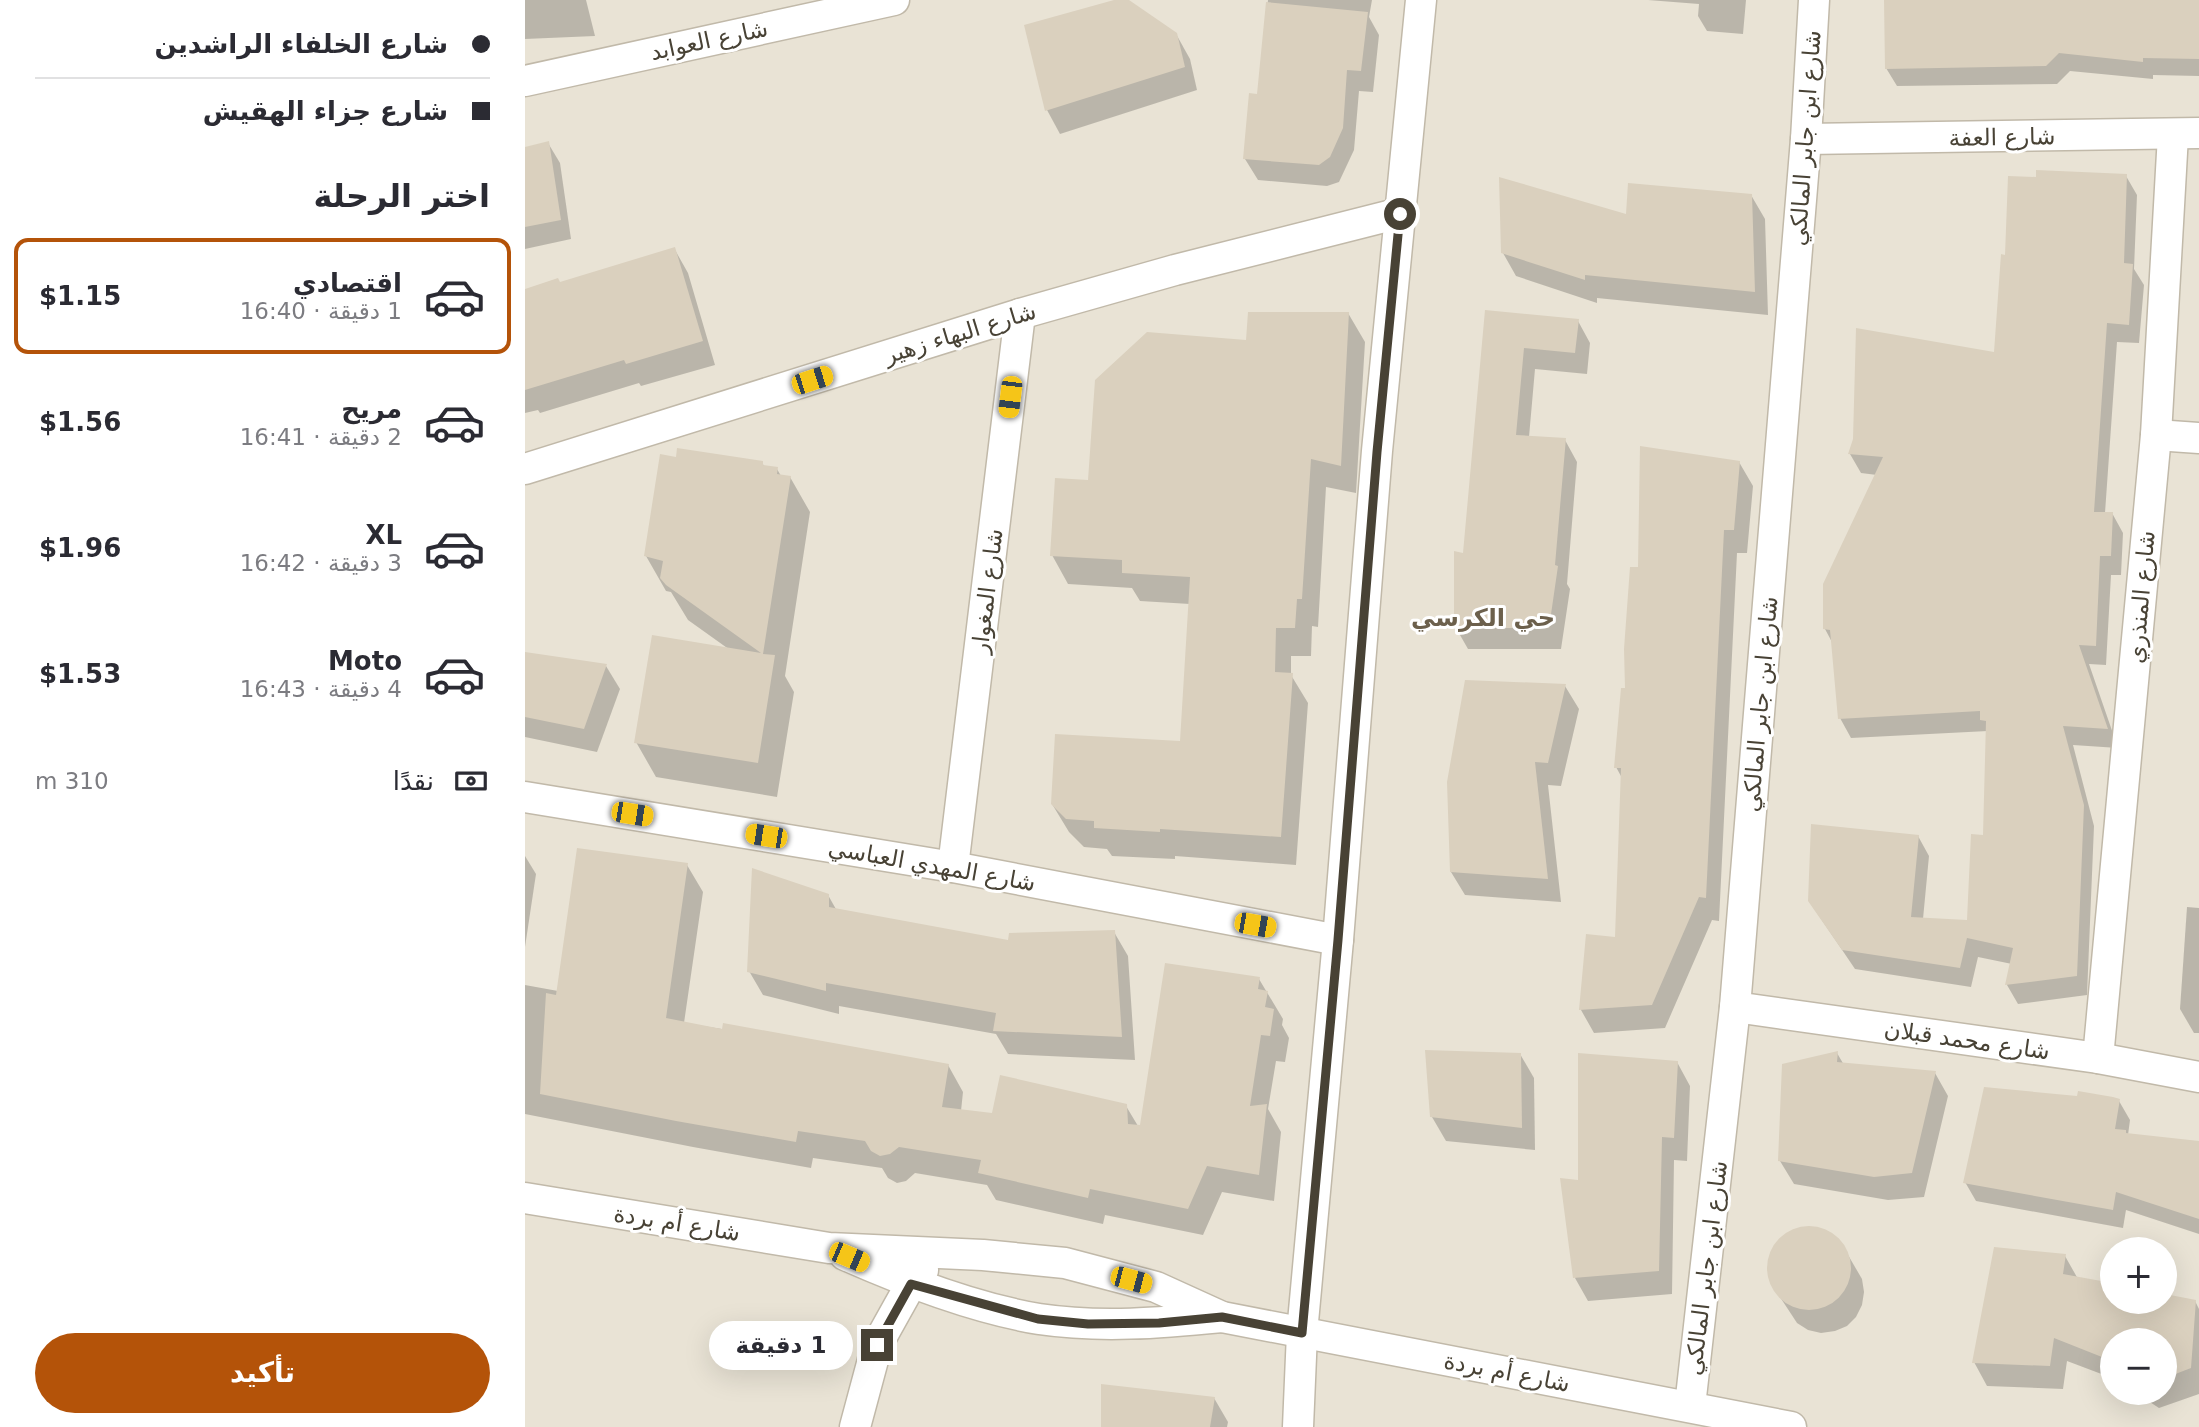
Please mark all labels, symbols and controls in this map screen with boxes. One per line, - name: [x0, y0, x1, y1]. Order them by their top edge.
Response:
- street label: شارع العوابد: [648, 15, 770, 66]
- text: شارع الخلفاء الراشدين: [155, 29, 448, 59]
- street label: شارع ابن جابر المالكي: [1784, 29, 1827, 247]
- text: شارع جزاء الهقيش: [203, 96, 448, 126]
- street label: شارع العفة: [1948, 123, 2056, 152]
- text: اختر الرحلة: [313, 177, 490, 215]
- route start: [1384, 198, 1416, 230]
- icon: car: [423, 265, 486, 328]
- text: اقتصادي: [293, 268, 402, 298]
- text: $1.15: [39, 281, 121, 311]
- text: 1 دقيقة · 16:40: [240, 298, 402, 324]
- street label: شارع البهاء زهير: [880, 298, 1039, 370]
- car: [789, 364, 836, 396]
- car: [998, 375, 1023, 419]
- icon: car: [423, 391, 486, 454]
- text: مريح: [341, 394, 402, 424]
- text: $1.56: [39, 407, 121, 437]
- text: 2 دقيقة · 16:41: [240, 424, 402, 450]
- icon: car: [423, 517, 486, 580]
- text: XL: [365, 520, 402, 550]
- street label: شارع المغوار: [966, 527, 1009, 656]
- street label: شارع المنذري: [2122, 529, 2161, 665]
- text: $1.96: [39, 533, 121, 563]
- text: 3 دقيقة · 16:42: [240, 550, 402, 576]
- street label: شارع ابن جابر المالكي: [1738, 595, 1783, 813]
- district label: حي الكرسي: [1411, 604, 1555, 632]
- icon: car: [423, 643, 486, 706]
- text: Moto: [328, 646, 402, 676]
- text: $1.53: [39, 659, 121, 689]
- text: 4 دقيقة · 16:43: [240, 676, 402, 702]
- icon: cash: [452, 762, 490, 800]
- text: نقدًا: [393, 766, 434, 796]
- text: 310 m: [35, 768, 109, 794]
- car: [610, 800, 655, 828]
- car: [744, 822, 789, 850]
- street label: شارع المهدي العباسي: [826, 834, 1038, 897]
- car: [1233, 911, 1278, 939]
- street label: شارع محمد قبلان: [1882, 1016, 2051, 1065]
- street label: شارع ابن جابر المالكي: [1680, 1159, 1733, 1377]
- street label: شارع أم بردة: [612, 1198, 742, 1247]
- map controls: [2100, 1237, 2177, 1405]
- button: +: [2100, 1237, 2177, 1314]
- car: [826, 1239, 873, 1275]
- car: [1108, 1264, 1155, 1296]
- callout: 1 دقيقة: [709, 1320, 853, 1370]
- button: −: [2100, 1328, 2177, 1405]
- route end: [861, 1329, 893, 1361]
- text: 1 دقيقة: [736, 1332, 826, 1358]
- button: تأكيد: [35, 1333, 490, 1413]
- street label: شارع أم بردة: [1442, 1345, 1573, 1398]

